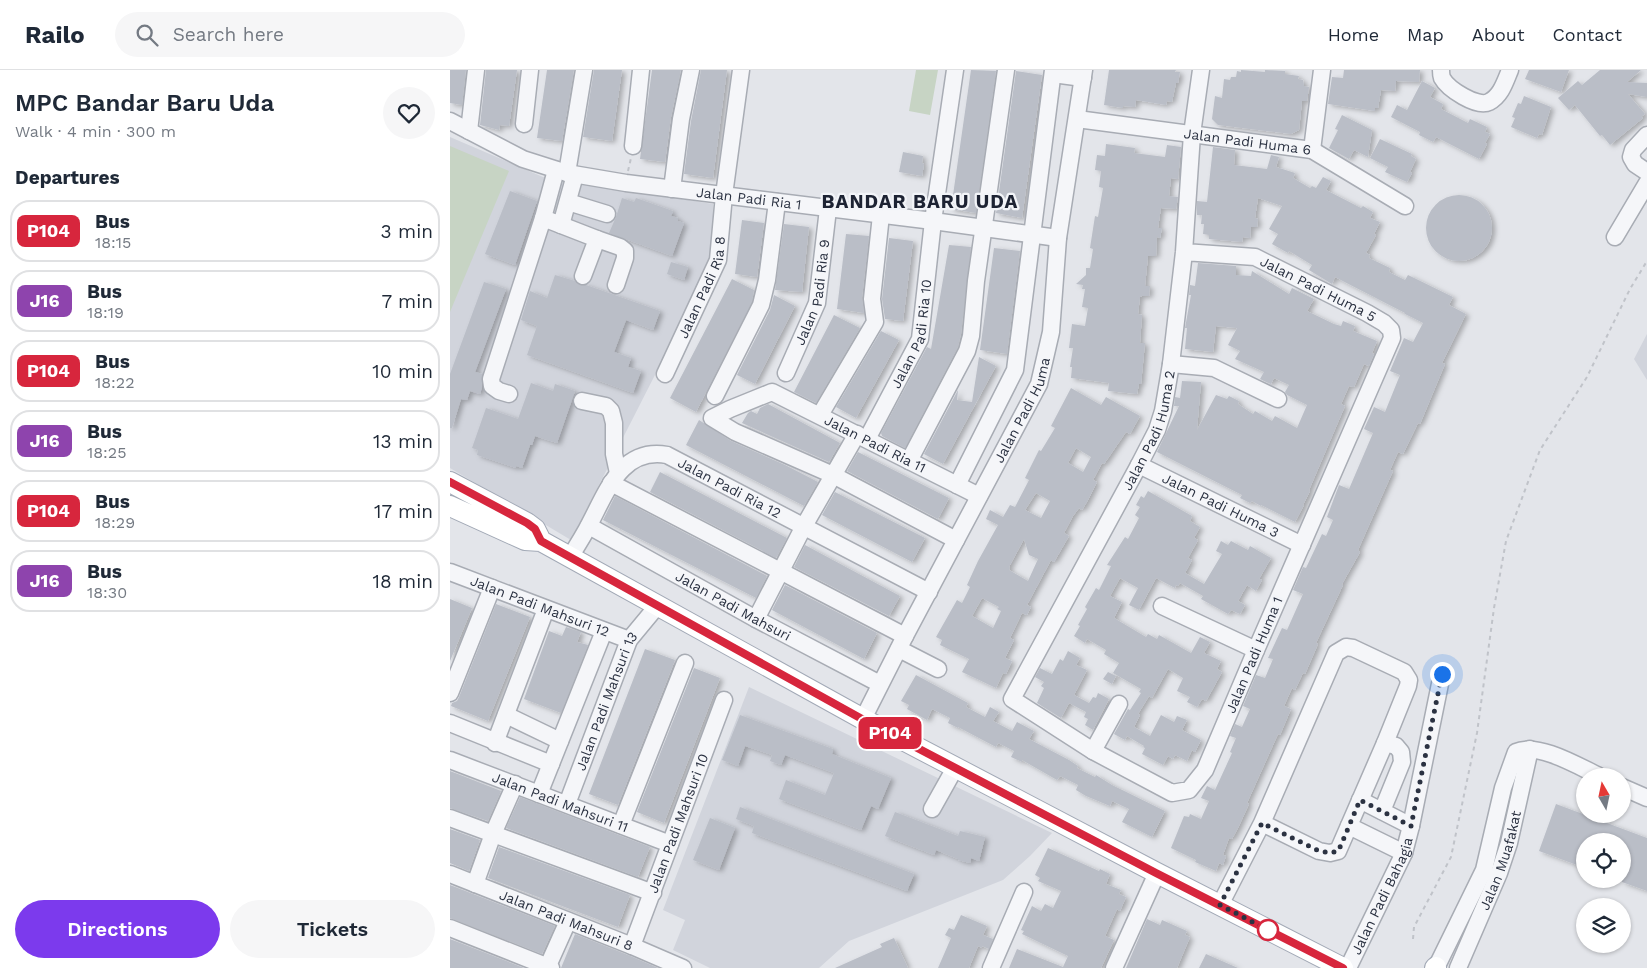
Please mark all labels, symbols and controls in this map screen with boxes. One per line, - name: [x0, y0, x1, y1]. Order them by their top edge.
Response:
- search box: [115, 12, 465, 57]
- text: Railo: [25, 21, 85, 49]
- icon: search: [133, 21, 161, 49]
- text: Search here: [173, 23, 284, 46]
- text: Home: [1328, 24, 1379, 45]
- text: Map: [1407, 24, 1444, 45]
- text: About: [1472, 24, 1524, 45]
- text: Contact: [1552, 24, 1622, 45]
- button: heart: [383, 87, 435, 139]
- text: MPC Bandar Baru Uda: [15, 89, 274, 117]
- text: Walk · 4 min · 300 m: [15, 122, 176, 141]
- street label: Jalan Padi Huma 6: [1183, 125, 1312, 158]
- text: Departures: [15, 166, 120, 189]
- street label: Jalan Padi Ria 1: [695, 184, 802, 213]
- district label: BANDAR BARU UDA: [822, 190, 1018, 213]
- text: Bus: [95, 210, 130, 233]
- text: P104: [27, 220, 70, 241]
- text: 3 min: [381, 220, 433, 243]
- text: 18:15: [95, 233, 131, 252]
- street label: Jalan Padi Ria 8: [675, 236, 728, 341]
- street label: Jalan Padi Ria 9: [791, 239, 832, 347]
- street label: Jalan Padi Huma 5: [1258, 253, 1379, 325]
- street label: Jalan Padi Ria 10: [887, 278, 935, 391]
- text: Bus: [87, 280, 122, 303]
- text: J16: [30, 290, 59, 311]
- text: 7 min: [382, 290, 433, 313]
- text: 18:19: [87, 303, 124, 322]
- text: Bus: [95, 350, 130, 373]
- street label: Jalan Padi Huma: [991, 356, 1053, 465]
- text: P104: [27, 360, 70, 381]
- text: 10 min: [372, 360, 433, 383]
- street label: Jalan Padi Huma 2: [1119, 369, 1178, 493]
- text: 18:22: [95, 373, 135, 392]
- street label: Jalan Padi Ria 11: [822, 412, 928, 476]
- text: Bus: [87, 420, 122, 443]
- text: J16: [30, 430, 59, 451]
- text: 13 min: [373, 430, 433, 453]
- text: 18:25: [87, 443, 126, 462]
- street label: Jalan Padi Ria 12: [675, 454, 784, 521]
- street label: Jalan Padi Huma 3: [1160, 470, 1282, 540]
- text: Bus: [95, 490, 130, 513]
- text: P104: [27, 500, 70, 521]
- text: 17 min: [374, 500, 433, 523]
- text: 18:29: [95, 513, 135, 532]
- text: Bus: [87, 560, 122, 583]
- street label: Jalan Padi Mahsuri: [673, 568, 794, 644]
- text: J16: [30, 570, 59, 591]
- text: 18 min: [372, 570, 433, 593]
- street label: Jalan Padi Mahsuri 12: [468, 572, 611, 640]
- text: 18:30: [87, 583, 127, 602]
- street label: Jalan Padi Huma 1: [1222, 594, 1286, 716]
- street label: Jalan Padi Mahsuri 13: [572, 629, 640, 773]
- your location: [1430, 662, 1455, 687]
- line badge: P104: [855, 717, 925, 749]
- text: P104: [868, 722, 912, 743]
- street label: Jalan Padi Mahsuri 10: [645, 751, 711, 895]
- north arrow: [1576, 768, 1631, 822]
- map controls: [1576, 768, 1631, 953]
- street label: Jalan Padi Mahsuri 11: [490, 769, 631, 835]
- street label: Jalan Muafakat: [1476, 809, 1524, 912]
- button: locate: [1576, 833, 1631, 888]
- street label: Jalan Padi Bahagia: [1348, 835, 1416, 957]
- street label: Jalan Padi Mahsuri 8: [497, 886, 635, 954]
- button: layers: [1576, 898, 1631, 953]
- button: Directions: [15, 900, 220, 958]
- button: Tickets: [230, 900, 435, 958]
- unlabelled marker: [1257, 919, 1279, 941]

